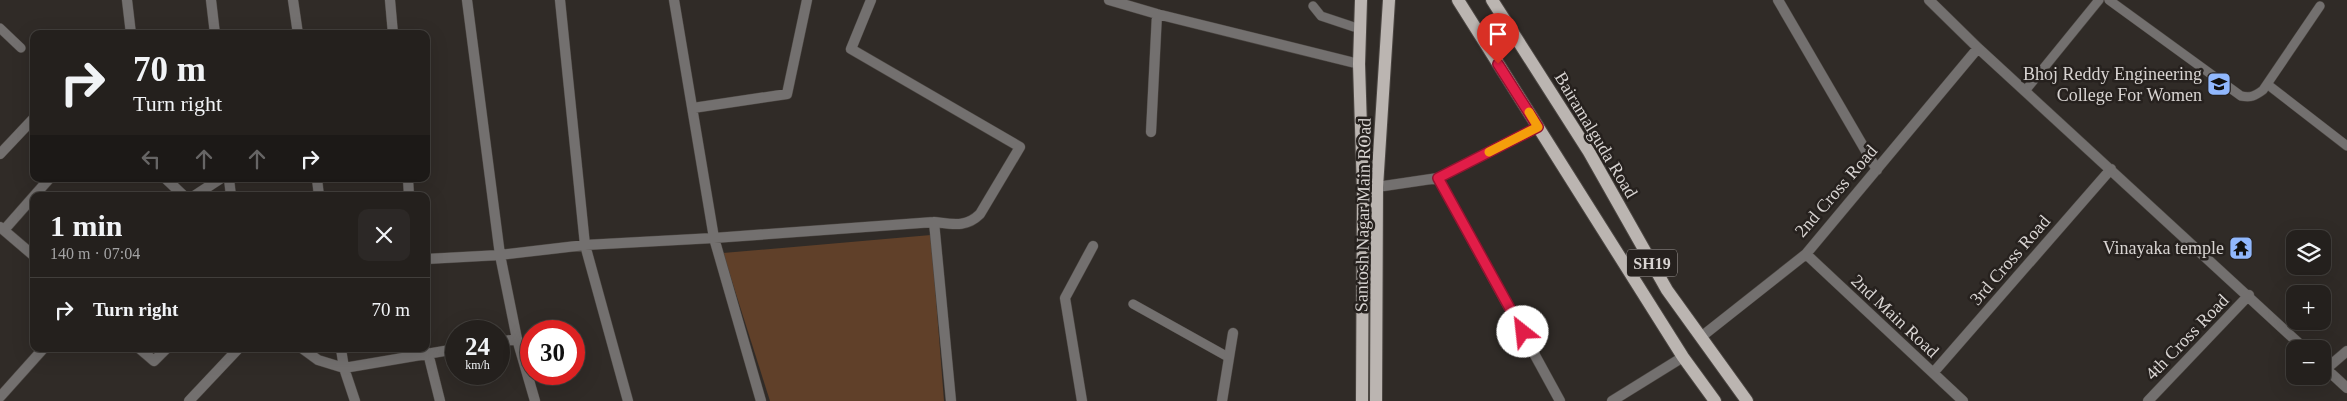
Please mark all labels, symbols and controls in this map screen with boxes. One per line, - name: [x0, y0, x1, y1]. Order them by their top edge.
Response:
- pin: [1477, 13, 1519, 64]
- icon: arrive: [1484, 20, 1512, 48]
- icon: right: [50, 50, 115, 115]
- text: 70 m: [133, 50, 206, 89]
- place label: Bhoj Reddy Engineering College For Women: [2023, 64, 2202, 105]
- street label: Bairamalguda Road: [1550, 68, 1642, 202]
- school or university icon: Bhoj Reddy Engineering College For Women: [2206, 71, 2232, 97]
- text: Turn right: [133, 91, 222, 116]
- street label: Santosh Nagar Main ROad: [1351, 118, 1375, 312]
- street label: 2nd Cross Road: [1791, 141, 1881, 241]
- icon: left: [137, 145, 165, 173]
- icon: ahead: [190, 145, 218, 173]
- icon: ahead: [243, 145, 271, 173]
- icon: right: [296, 145, 324, 173]
- text: 1 min: [50, 209, 123, 242]
- button: close: [358, 209, 410, 261]
- street label: 3rd Cross Road: [1966, 211, 2054, 309]
- map controls: [2286, 230, 2331, 385]
- button: layers: [2286, 230, 2331, 275]
- temple icon: Vinayaka temple: [2228, 235, 2254, 261]
- place label: Vinayaka temple: [2103, 238, 2224, 258]
- text: 140 m · 07:04: [50, 245, 140, 262]
- road number: SH19: [1627, 250, 1677, 276]
- street label: 2nd Main Road: [1847, 270, 1943, 362]
- button: +: [2286, 285, 2331, 330]
- street label: 4th Cross Road: [2141, 290, 2233, 384]
- icon: right: [50, 296, 78, 324]
- text: Turn right: [93, 299, 178, 320]
- text: 70 m: [371, 299, 410, 320]
- position arrow: [1496, 305, 1548, 357]
- speed limit sign: 30: [520, 320, 585, 385]
- text: 24: [465, 333, 490, 360]
- button: −: [2286, 340, 2331, 385]
- text: km/h: [465, 358, 490, 372]

